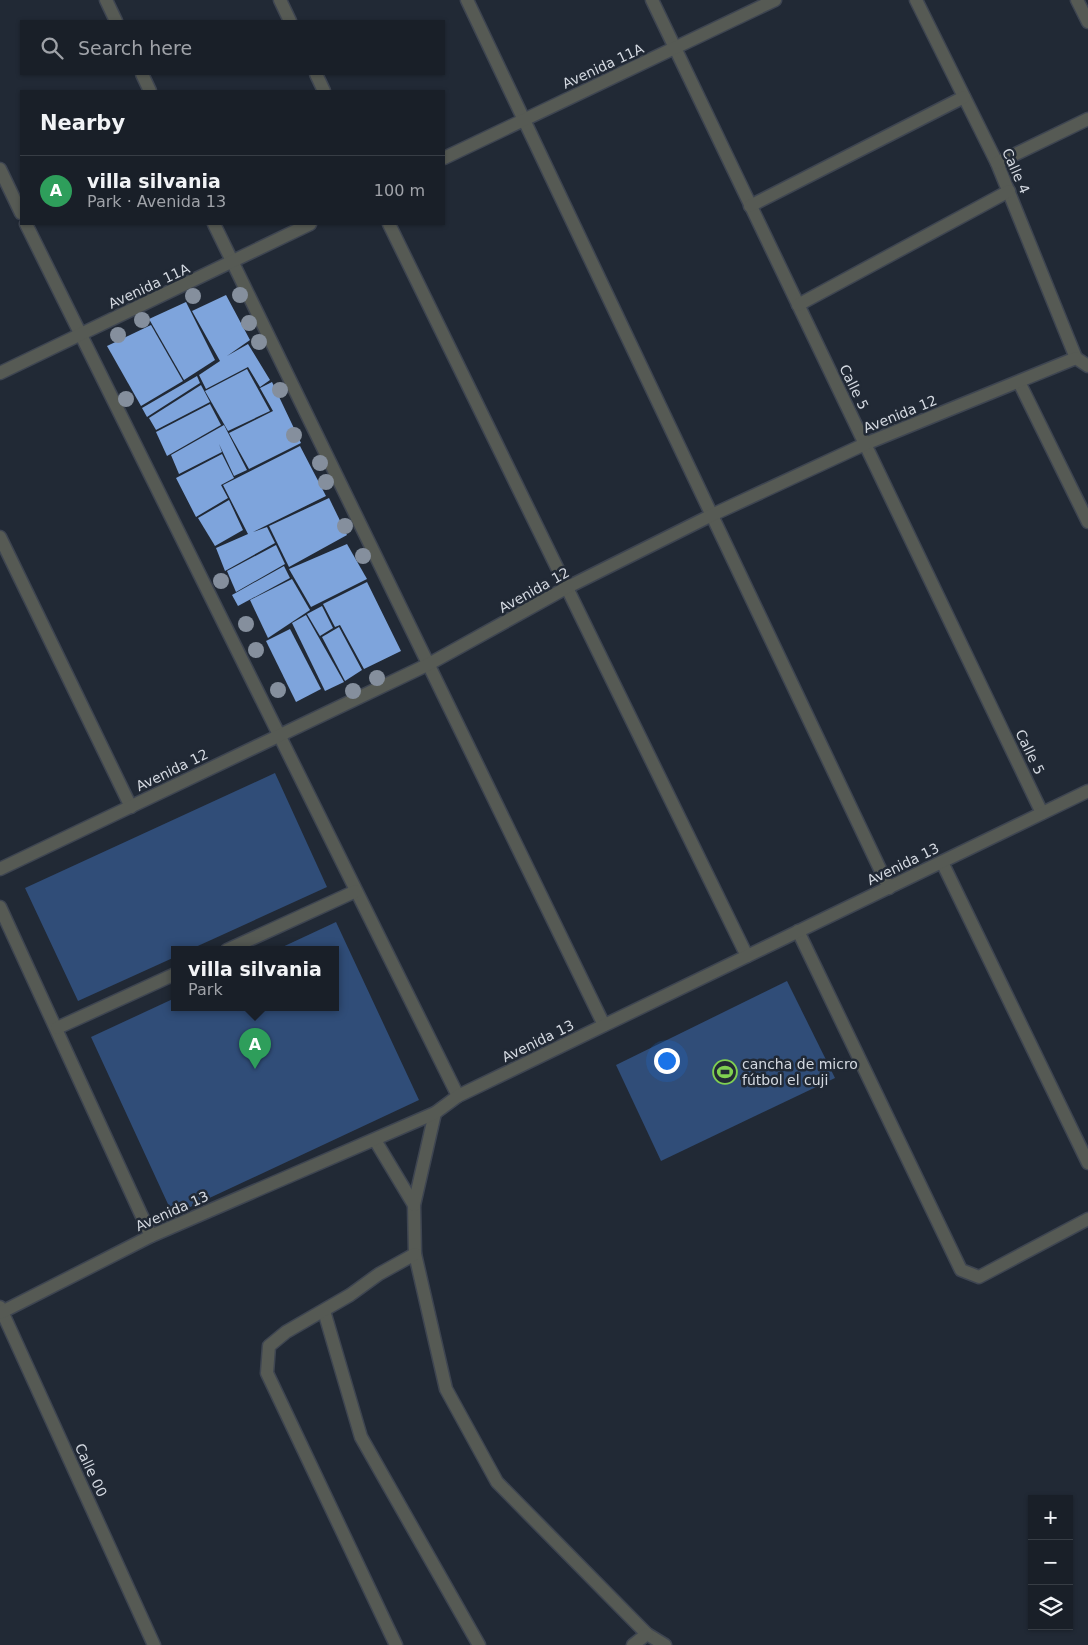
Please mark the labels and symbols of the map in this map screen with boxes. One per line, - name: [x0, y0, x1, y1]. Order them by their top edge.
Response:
- street label: Avenida 11A: [560, 40, 647, 92]
- street label: Calle 4: [999, 146, 1033, 196]
- street label: Avenida 11A: [106, 260, 193, 312]
- street label: Calle 5: [836, 362, 872, 412]
- street label: Avenida 12: [861, 392, 939, 436]
- street label: Avenida 12: [496, 564, 572, 616]
- street label: Calle 5: [1012, 727, 1048, 777]
- street label: Avenida 12: [133, 746, 211, 794]
- street label: Avenida 13: [864, 840, 942, 888]
- street label: Avenida 13: [499, 1017, 577, 1065]
- pin: A: [239, 1028, 271, 1069]
- your location: [654, 1048, 680, 1074]
- place label: cancha de micro fútbol el cuji: [742, 1056, 858, 1088]
- sports icon: cancha de micro fútbol el cuji: [712, 1059, 738, 1085]
- street label: Avenida 13: [133, 1188, 211, 1234]
- street label: Calle 00: [72, 1441, 110, 1499]

